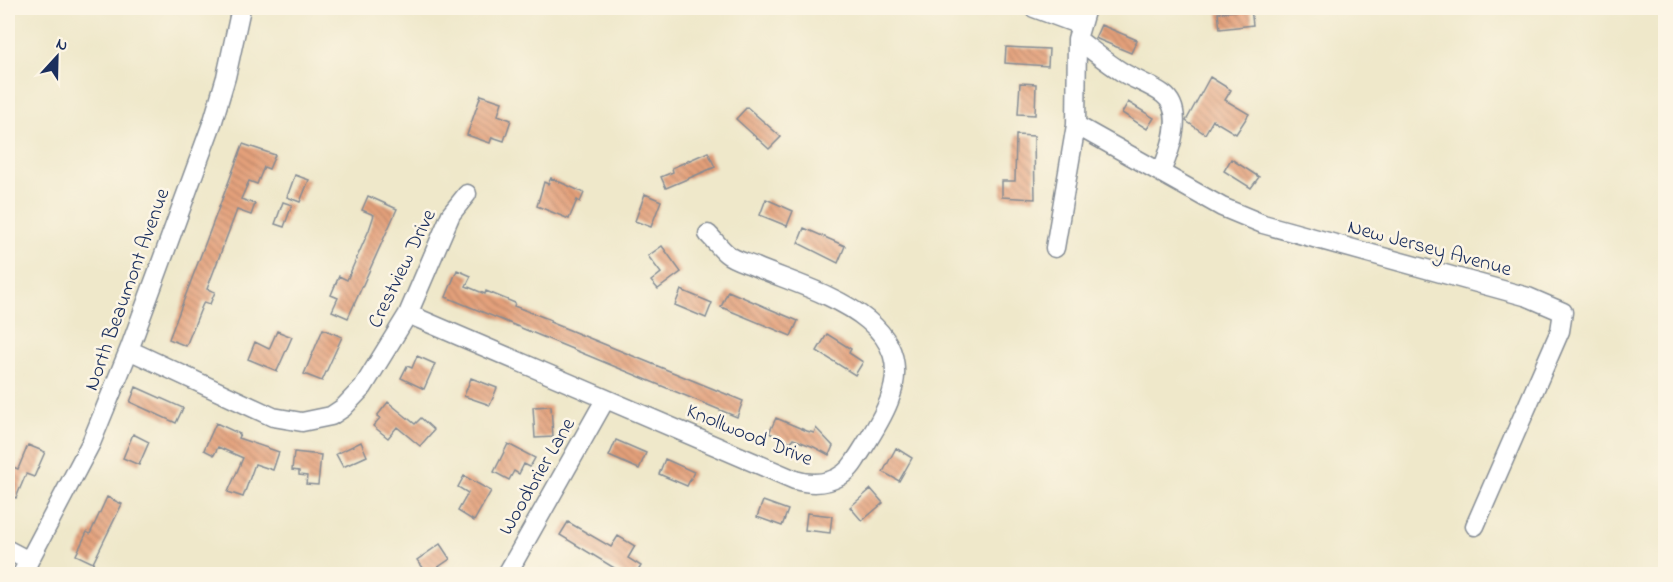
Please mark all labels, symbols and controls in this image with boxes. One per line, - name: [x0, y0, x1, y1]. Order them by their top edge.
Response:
- north arrow: [27, 27, 87, 87]
- text: N: [52, 32, 72, 58]
- street label: North Beaumont Avenue: [77, 184, 179, 395]
- street label: Crestview Drive: [361, 204, 445, 334]
- street label: New Jersey Avenue: [1344, 213, 1515, 287]
- street label: Knollwood Drive: [681, 397, 818, 475]
- street label: Woodbrier Lane: [492, 412, 584, 541]

